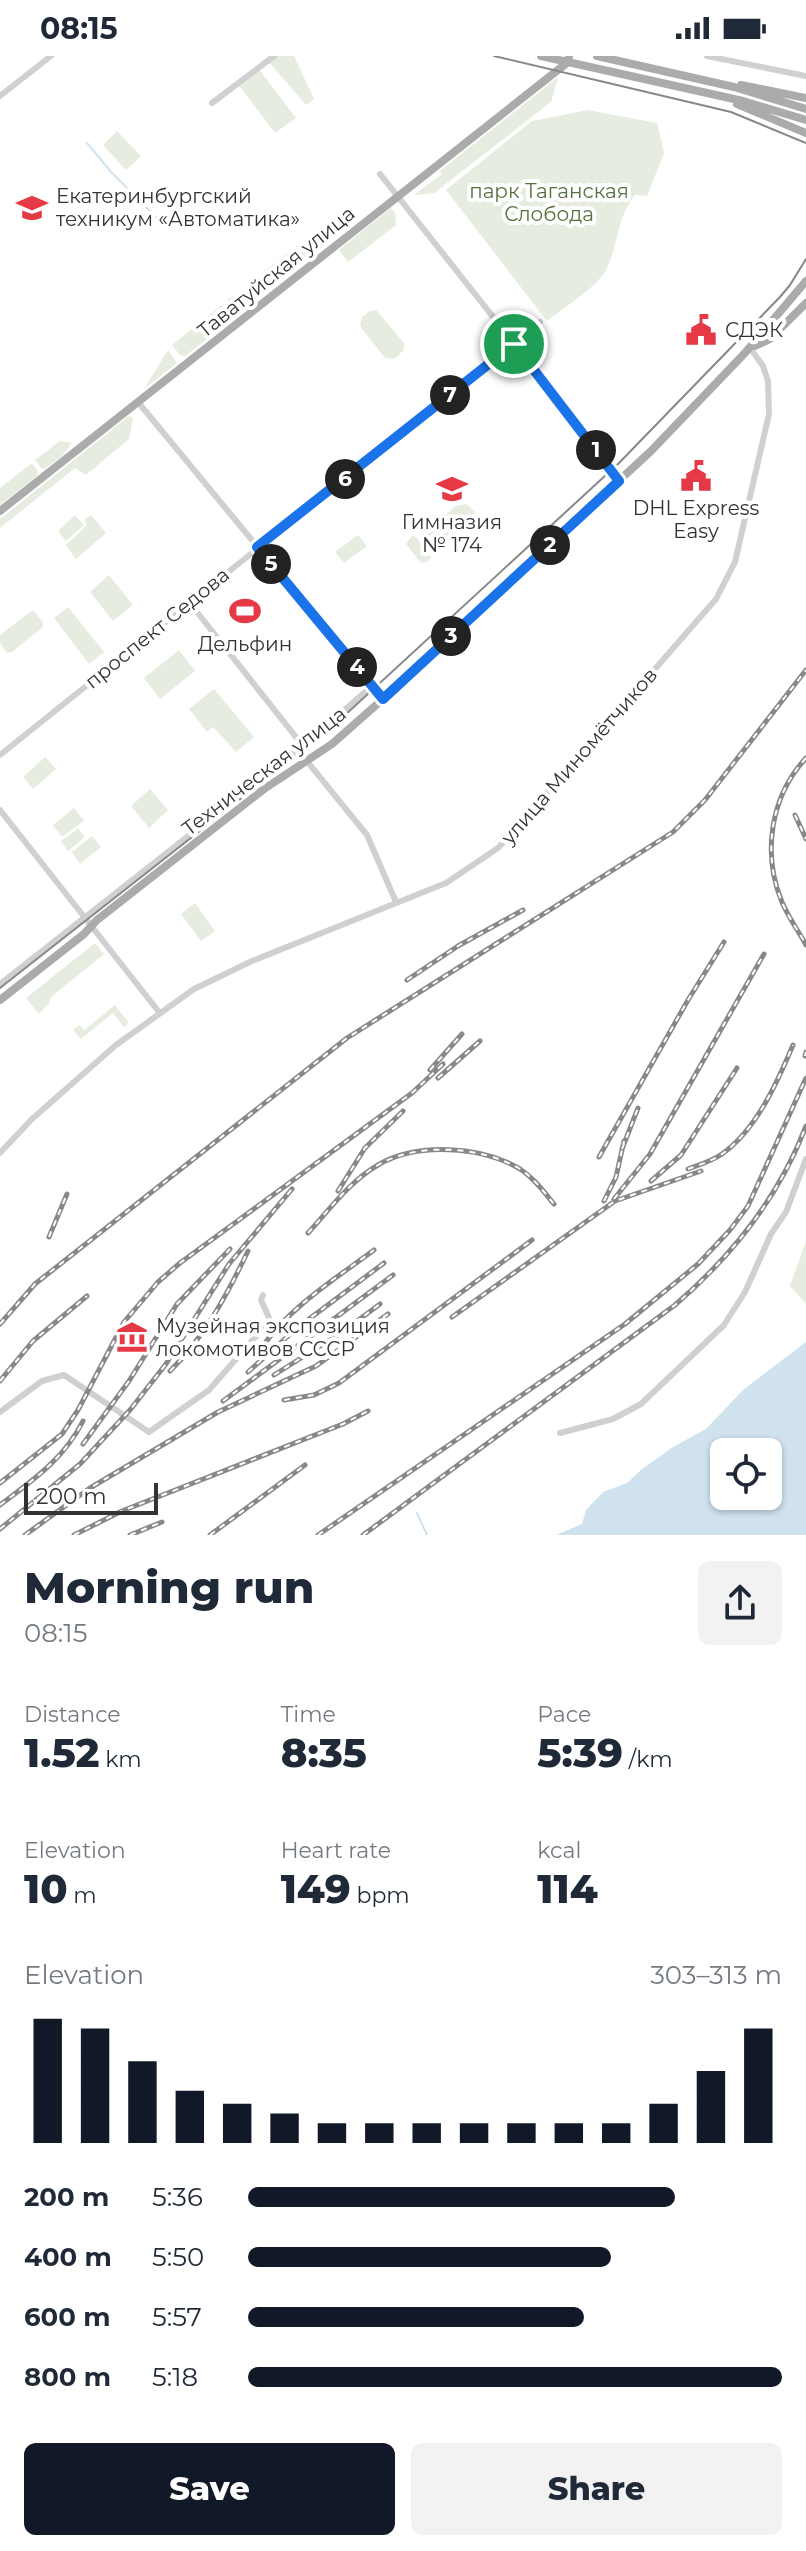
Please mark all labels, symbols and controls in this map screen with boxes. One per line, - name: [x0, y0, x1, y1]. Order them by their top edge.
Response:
- text: 08:15: [40, 10, 118, 47]
- park label: парк Таганская Слобода: [469, 179, 629, 226]
- place label: Екатеринбургский техникум «Автоматика»: [56, 184, 300, 231]
- school or university icon: Екатеринбургский техникум «Автоматика»: [15, 191, 49, 225]
- street label: Таватуйская улица: [193, 201, 359, 343]
- pin: [480, 310, 548, 378]
- public building icon: СДЭК: [684, 313, 718, 347]
- place label: СДЭК: [725, 318, 783, 342]
- icon: arrive: [492, 322, 536, 366]
- pin: 7: [430, 375, 470, 415]
- text: 7: [443, 381, 457, 408]
- pin: 1: [576, 430, 616, 470]
- text: 1: [592, 436, 600, 463]
- pin: 6: [325, 459, 365, 499]
- public building icon: DHL Express Easy: [679, 459, 713, 493]
- text: 6: [338, 465, 352, 492]
- school or university icon: Гимназия № 174: [435, 472, 469, 506]
- place label: DHL Express Easy: [633, 496, 759, 543]
- place label: Гимназия № 174: [402, 510, 502, 557]
- pin: 2: [530, 525, 570, 565]
- text: 2: [544, 531, 556, 558]
- pin: 5: [251, 544, 291, 584]
- text: 5: [264, 550, 278, 577]
- street label: проспект Седова: [80, 562, 234, 694]
- sports icon: Дельфин: [228, 594, 262, 628]
- pin: 3: [431, 616, 471, 656]
- text: 3: [444, 622, 458, 649]
- place label: Дельфин: [198, 632, 292, 656]
- pin: 4: [337, 647, 377, 687]
- text: 4: [349, 653, 365, 680]
- street label: улица Миномётчиков: [495, 663, 662, 850]
- street label: Техническая улица: [177, 702, 351, 840]
- place label: Музейная экспозиция локомотивов СССР: [156, 1314, 390, 1361]
- museum icon: Музейная экспозиция локомотивов СССР: [115, 1320, 149, 1354]
- map controls: [710, 1438, 782, 1510]
- button: locate: [710, 1438, 782, 1510]
- scale bar: [24, 1479, 158, 1515]
- text: 200 m: [36, 1483, 107, 1510]
- text: Morning run: [24, 1560, 314, 1614]
- button: share: [698, 1561, 782, 1645]
- text: 08:15: [24, 1617, 87, 1649]
- text: Distance: [24, 1701, 121, 1728]
- text: Time: [281, 1701, 336, 1728]
- text: Pace: [537, 1701, 591, 1728]
- text: 1.52: [24, 1728, 100, 1777]
- text: 8:35: [281, 1728, 367, 1777]
- text: 5:39: [537, 1728, 623, 1777]
- text: km: [100, 1746, 142, 1773]
- text: /km: [623, 1746, 673, 1773]
- text: Elevation: [24, 1837, 126, 1864]
- text: Heart rate: [281, 1837, 391, 1864]
- text: kcal: [537, 1837, 581, 1864]
- text: 10: [24, 1864, 68, 1913]
- text: 149: [281, 1864, 351, 1913]
- text: 114: [537, 1864, 598, 1913]
- text: m: [68, 1882, 97, 1909]
- text: bpm: [351, 1882, 410, 1909]
- text: Elevation: [24, 1959, 144, 1991]
- text: 303–313 m: [650, 1959, 782, 1991]
- text: 200 m: [24, 2181, 109, 2213]
- text: 5:36: [152, 2181, 203, 2213]
- text: 400 m: [24, 2241, 112, 2273]
- text: 5:50: [152, 2241, 204, 2273]
- text: 600 m: [24, 2301, 111, 2333]
- text: 5:57: [152, 2301, 202, 2333]
- text: 800 m: [24, 2361, 111, 2393]
- text: 5:18: [152, 2361, 198, 2393]
- button: Save: [24, 2443, 395, 2535]
- button: Share: [411, 2443, 782, 2535]

